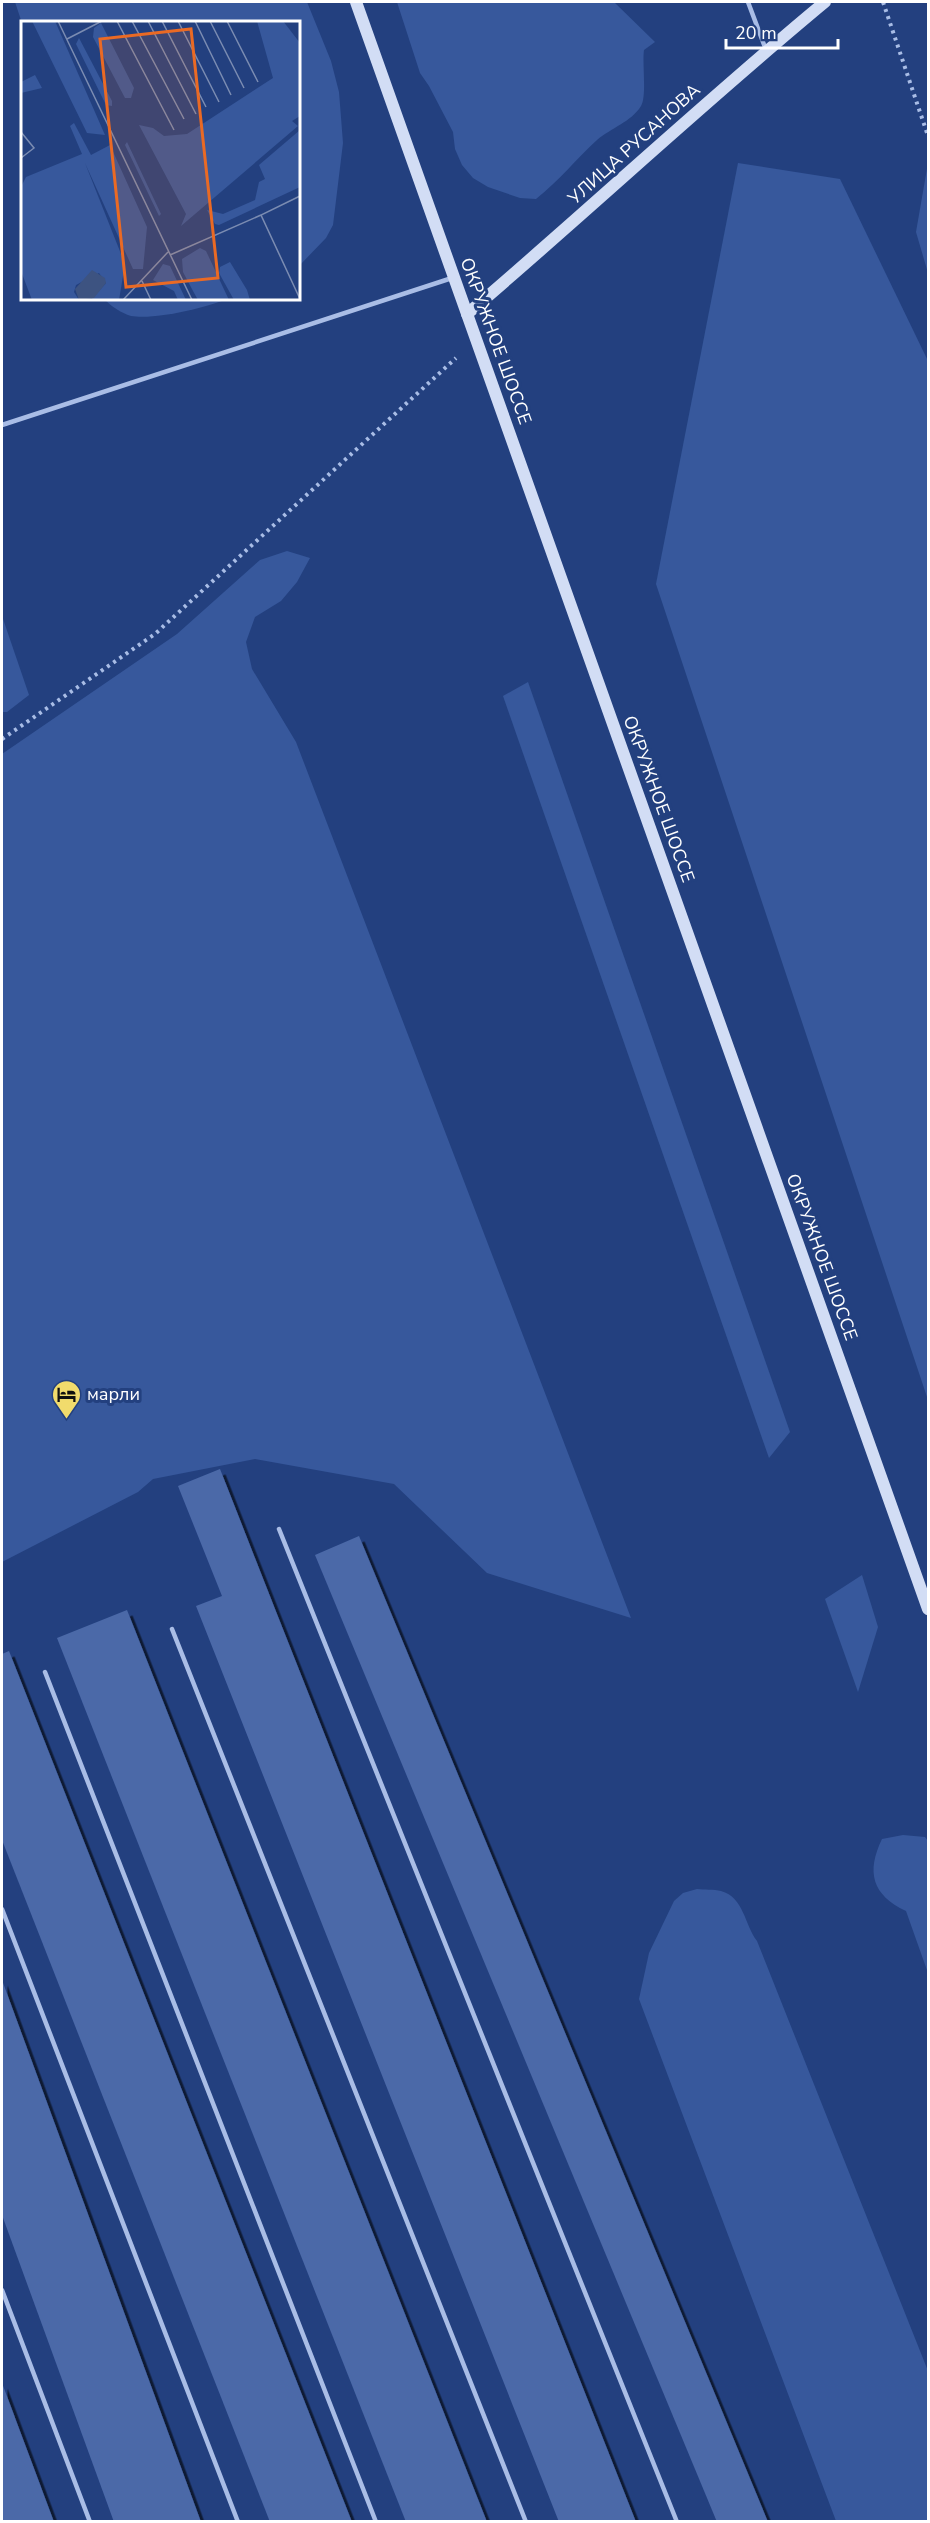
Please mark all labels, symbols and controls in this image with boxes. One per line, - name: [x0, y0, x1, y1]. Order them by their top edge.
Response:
- scale bar: [726, 12, 838, 50]
- inset map: [21, 21, 300, 300]
- text: 20 m: [735, 21, 777, 45]
- street label: УЛИЦА РУСАНОВА: [562, 78, 705, 211]
- street label: ОКРУЖНОЕ ШОССЕ: [455, 254, 537, 428]
- street label: ОКРУЖНОЕ ШОССЕ: [618, 712, 700, 886]
- street label: ОКРУЖНОЕ ШОССЕ: [781, 1170, 863, 1344]
- hotel icon: марли: [50, 1378, 82, 1420]
- place label: марли: [87, 1382, 140, 1406]

